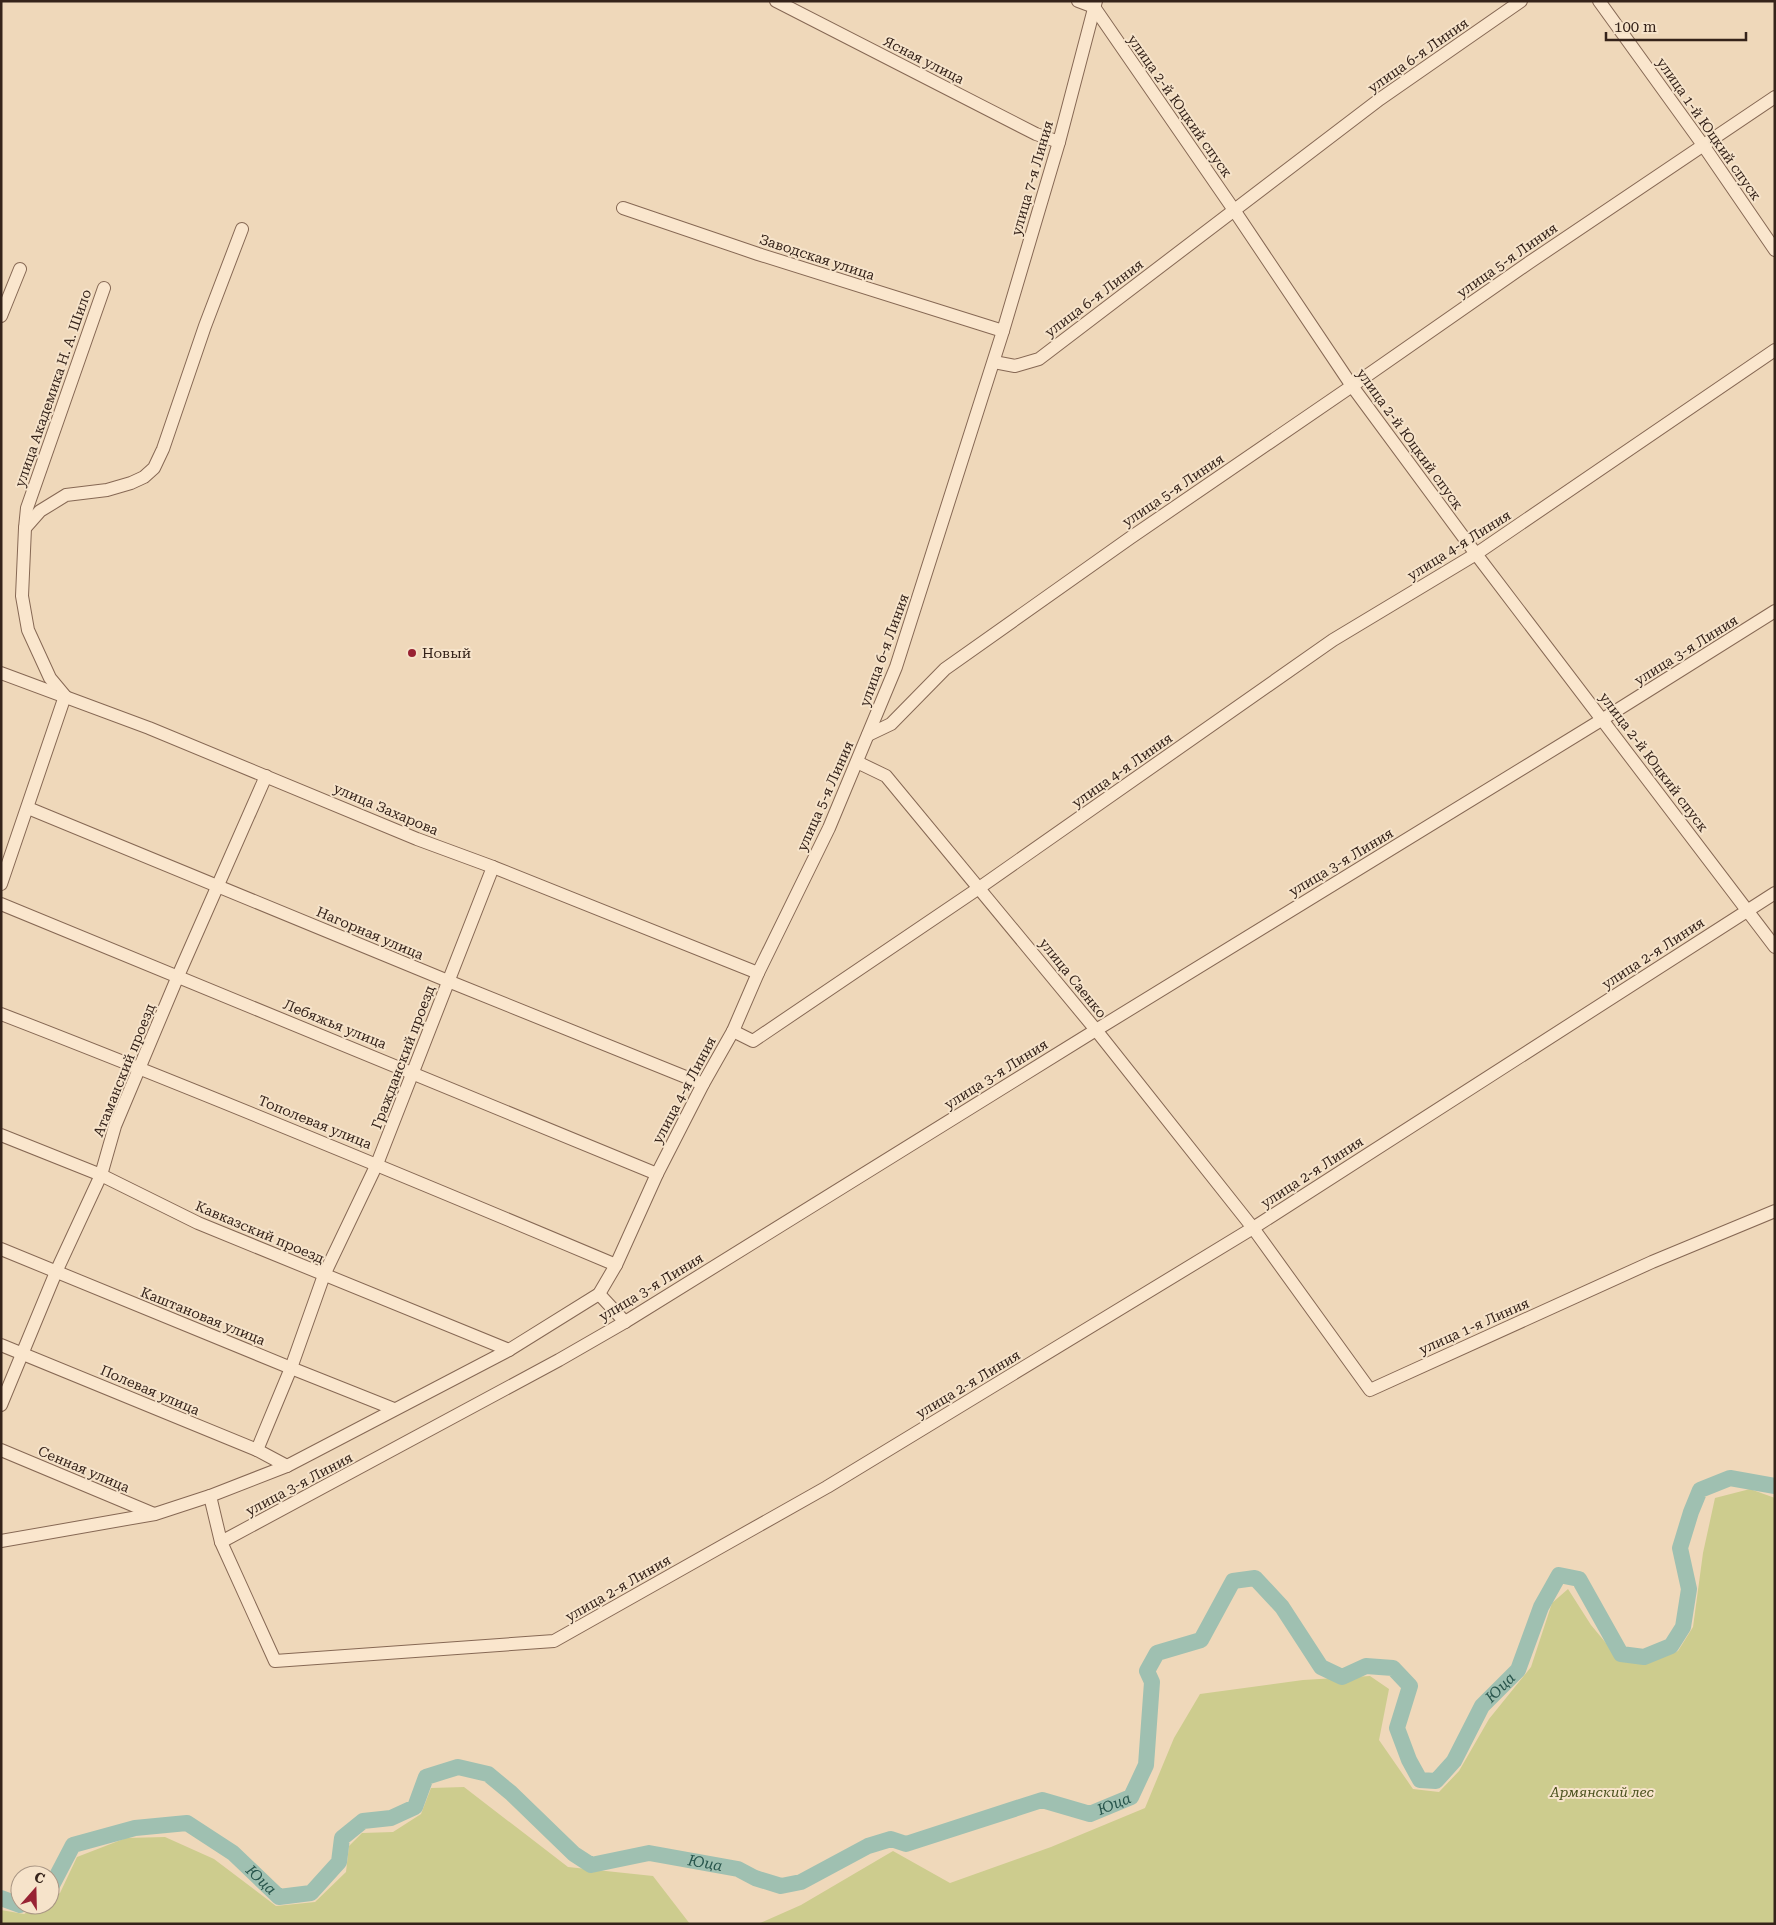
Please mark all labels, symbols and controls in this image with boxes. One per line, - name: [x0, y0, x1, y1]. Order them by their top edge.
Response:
- scale bar: [1606, 10, 1746, 42]
- street label: улица 6-я Линия: [1365, 14, 1471, 96]
- text: 100 m: [1614, 18, 1657, 36]
- street label: улица 2-й Юцкий спуск: [1125, 32, 1235, 180]
- street label: Ясная улица: [881, 33, 967, 87]
- street label: улица 1-й Юцкий спуск: [1654, 55, 1764, 203]
- street label: улица 7-я Линия: [1008, 119, 1056, 237]
- street label: улица 5-я Линия: [1454, 219, 1560, 301]
- street label: Заводская улица: [757, 231, 877, 283]
- street label: улица 6-я Линия: [1042, 256, 1146, 340]
- street label: улица Академика Н. А. Шило: [12, 287, 94, 489]
- street label: улица 2-й Юцкий спуск: [1353, 365, 1467, 513]
- street label: улица 5-я Линия: [1119, 450, 1227, 530]
- street label: улица 4-я Линия: [1404, 507, 1514, 583]
- street label: улица 6-я Линия: [856, 591, 912, 709]
- street label: улица 3-я Линия: [1631, 612, 1741, 688]
- place label: Новый: [422, 645, 471, 661]
- marker: Новый: [406, 647, 418, 659]
- street label: улица 2-й Юцкий спуск: [1596, 689, 1712, 835]
- street label: улица 4-я Линия: [1069, 729, 1175, 811]
- street label: улица 5-я Линия: [794, 739, 856, 853]
- street label: улица Захарова: [331, 780, 441, 838]
- street label: улица 3-я Линия: [1286, 825, 1396, 899]
- street label: Нагорная улица: [314, 903, 426, 963]
- street label: улица 2-я Линия: [1599, 914, 1707, 992]
- street label: улица Саенко: [1036, 935, 1110, 1021]
- street label: Гражданский проезд: [368, 983, 438, 1131]
- street label: Лебяжья улица: [281, 996, 389, 1052]
- street label: Атаманский проезд: [90, 1001, 158, 1139]
- street label: улица 4-я Линия: [649, 1034, 719, 1146]
- street label: улица 3-я Линия: [941, 1036, 1051, 1112]
- street label: Тополевая улица: [256, 1092, 374, 1152]
- street label: улица 2-я Линия: [1258, 1133, 1366, 1211]
- street label: Кавказский проезд: [193, 1198, 327, 1266]
- street label: улица 3-я Линия: [596, 1250, 706, 1324]
- street label: Каштановая улица: [138, 1284, 268, 1348]
- street label: улица 1-я Линия: [1417, 1295, 1531, 1357]
- street label: улица 2-я Линия: [913, 1347, 1023, 1421]
- street label: Полевая улица: [98, 1362, 202, 1418]
- street label: Сенная улица: [36, 1443, 133, 1496]
- street label: улица 3-я Линия: [243, 1449, 355, 1519]
- street label: улица 2-я Линия: [563, 1551, 673, 1625]
- water label: Юца: [1481, 1669, 1519, 1707]
- park label: Армянский лес: [1549, 1784, 1654, 1800]
- water label: Юца: [1094, 1789, 1134, 1819]
- water label: Юца: [686, 1851, 724, 1875]
- water label: Юца: [242, 1861, 280, 1898]
- north arrow: [10, 1865, 60, 1915]
- text: С: [32, 1869, 47, 1887]

